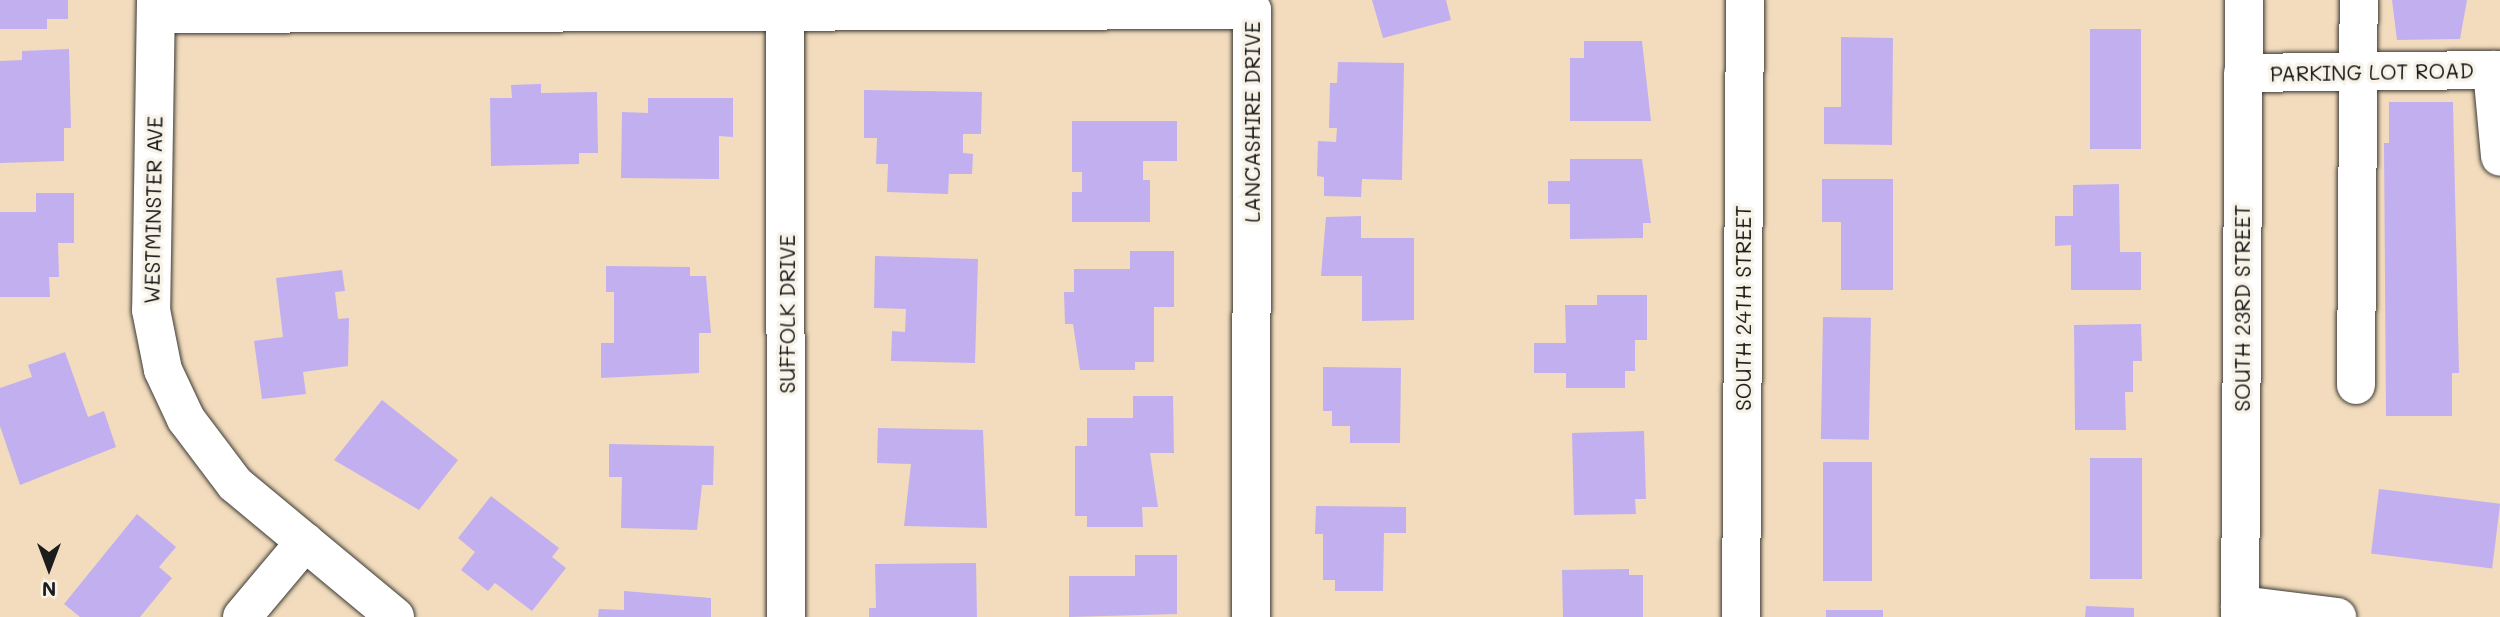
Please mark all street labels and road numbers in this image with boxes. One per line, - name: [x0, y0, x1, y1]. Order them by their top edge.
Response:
- street label: LANCASHIRE DRIVE: [1239, 21, 1265, 223]
- street label: PARKING LOT ROAD: [2270, 58, 2474, 86]
- street label: WESTMINSTER AVE: [139, 116, 167, 304]
- street label: SOUTH 23RD STREET: [2229, 204, 2255, 412]
- street label: SOUTH 24TH STREET: [1730, 205, 1756, 411]
- street label: SUFFOLK DRIVE: [774, 234, 800, 394]

